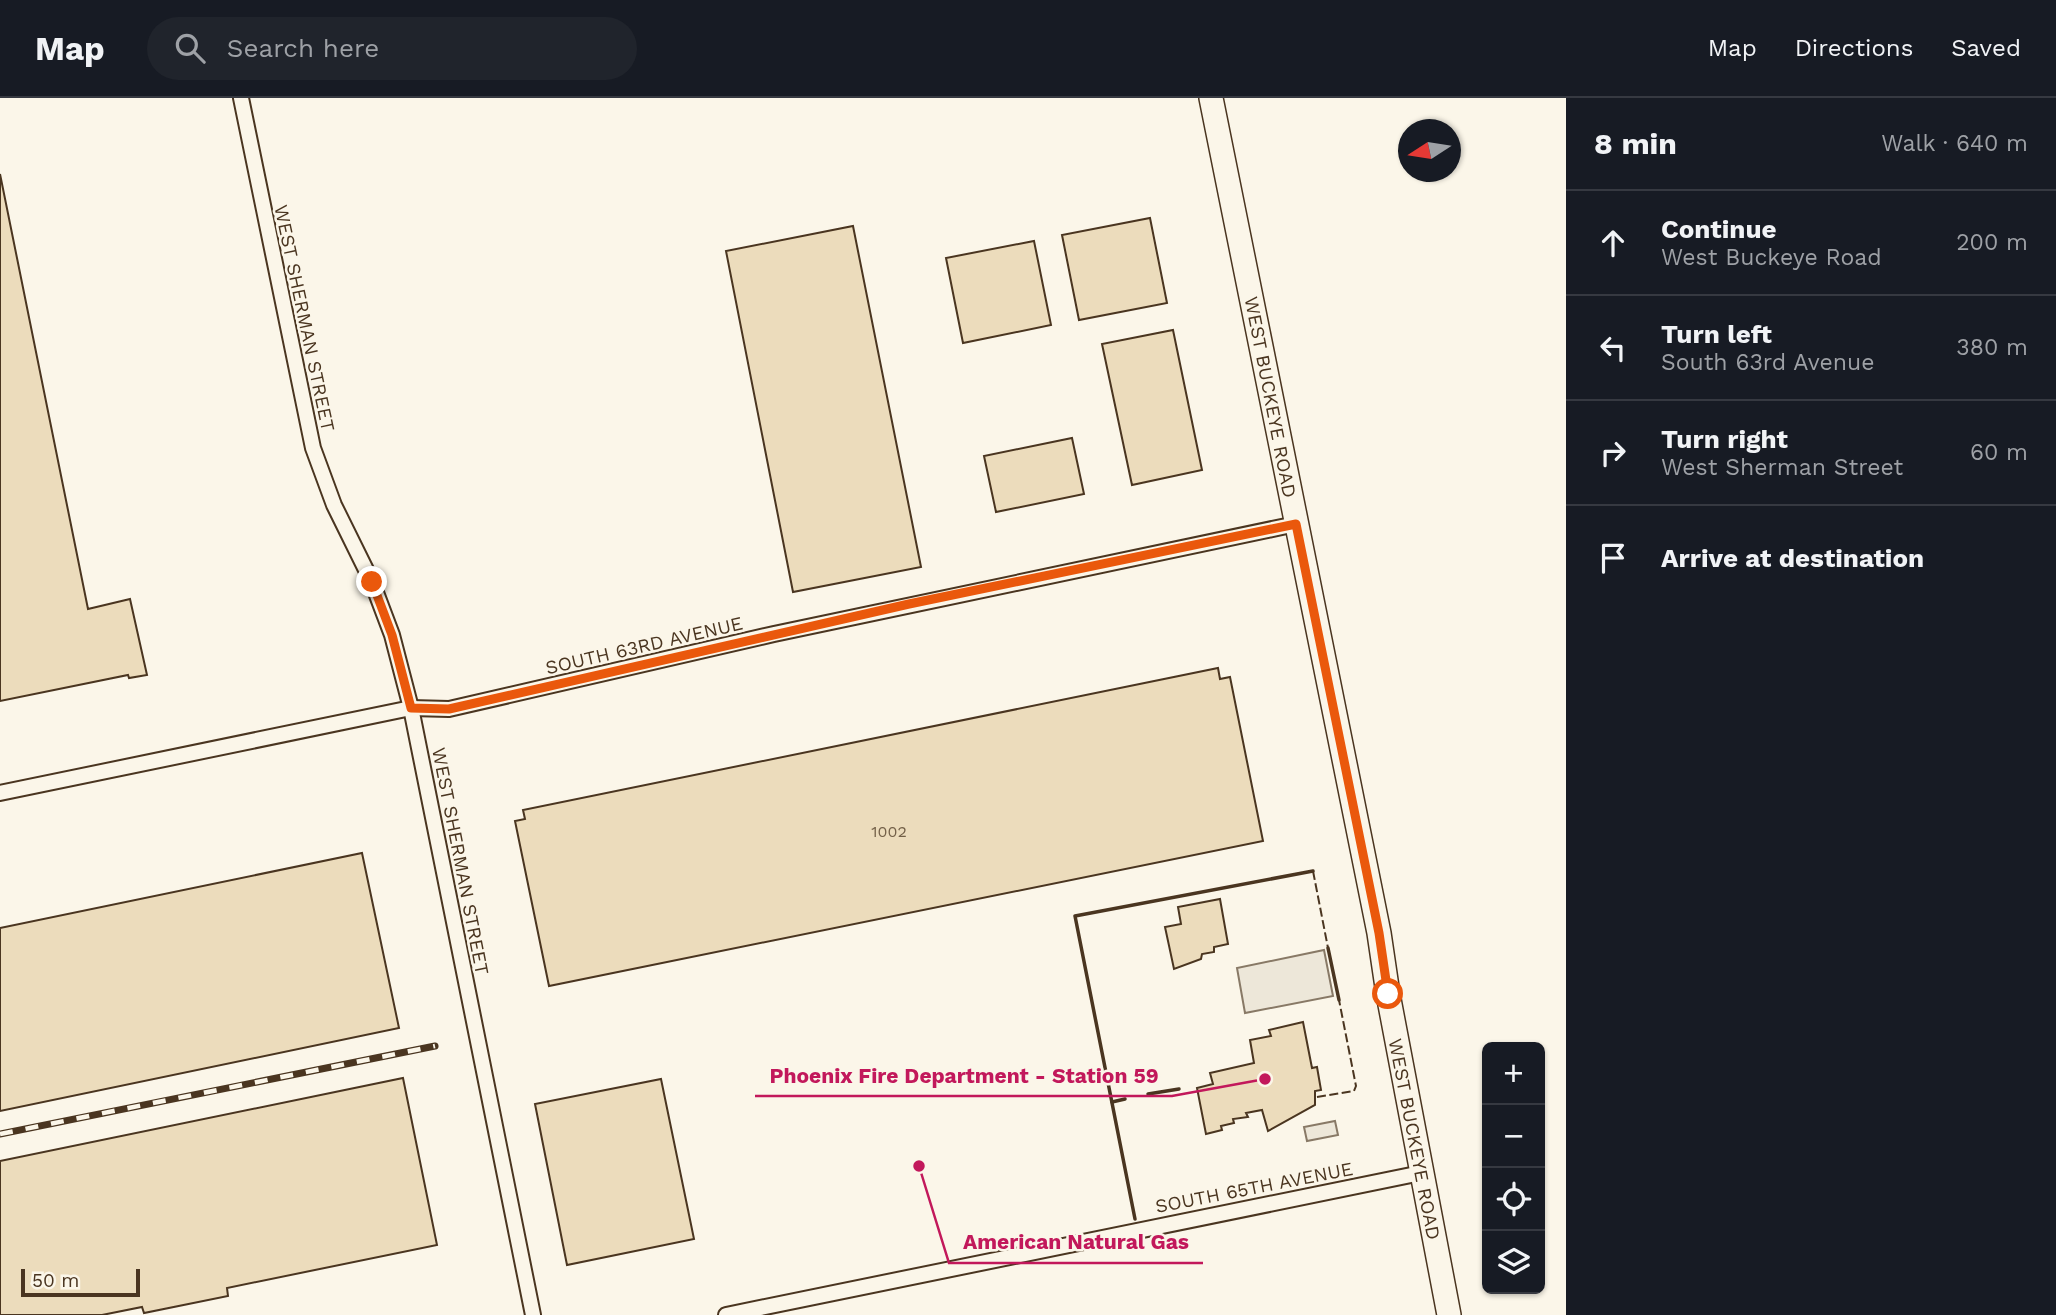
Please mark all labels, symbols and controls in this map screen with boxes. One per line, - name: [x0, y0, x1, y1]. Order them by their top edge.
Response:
- search box: [147, 17, 637, 80]
- text: Map: [35, 29, 105, 68]
- icon: search: [171, 29, 209, 67]
- text: Search here: [227, 33, 379, 63]
- text: Map: [1708, 34, 1757, 62]
- text: Directions: [1795, 34, 1913, 62]
- text: Saved: [1951, 34, 2021, 62]
- north arrow: [1398, 119, 1461, 182]
- text: 8 min: [1594, 126, 1677, 161]
- text: Walk · 640 m: [1881, 130, 2028, 157]
- street label: WEST SHERMAN STREET: [269, 203, 340, 433]
- text: Continue: [1661, 214, 1777, 244]
- icon: ahead: [1594, 224, 1632, 262]
- text: 200 m: [1956, 229, 2028, 256]
- text: West Buckeye Road: [1661, 244, 1882, 271]
- street label: WEST BUCKEYE ROAD: [1240, 294, 1301, 500]
- text: Turn left: [1661, 319, 1772, 349]
- icon: left: [1594, 329, 1632, 367]
- text: 380 m: [1956, 334, 2028, 361]
- text: South 63rd Avenue: [1661, 349, 1875, 376]
- text: Turn right: [1661, 424, 1788, 454]
- icon: right: [1594, 434, 1632, 472]
- text: 60 m: [1970, 439, 2028, 466]
- text: West Sherman Street: [1661, 454, 1903, 481]
- icon: arrive: [1594, 539, 1632, 577]
- text: Arrive at destination: [1661, 543, 1924, 573]
- route end: [356, 566, 387, 597]
- street label: SOUTH 63RD AVENUE: [543, 612, 745, 679]
- street label: WEST SHERMAN STREET: [427, 746, 494, 977]
- house number: 1002: [871, 822, 907, 841]
- route start: [1372, 978, 1403, 1009]
- street label: WEST BUCKEYE ROAD: [1384, 1036, 1445, 1242]
- map controls: [1482, 1042, 1545, 1294]
- button: +: [1482, 1042, 1545, 1105]
- callout: Phoenix Fire Department - Station 59: [755, 1054, 1172, 1096]
- text: Phoenix Fire Department - Station 59: [769, 1063, 1159, 1088]
- button: −: [1482, 1105, 1545, 1168]
- street label: SOUTH 65TH AVENUE: [1153, 1157, 1355, 1218]
- button: locate: [1482, 1168, 1545, 1231]
- callout: American Natural Gas: [949, 1221, 1203, 1263]
- text: American Natural Gas: [963, 1229, 1189, 1254]
- button: layers: [1482, 1231, 1545, 1294]
- scale bar: [21, 1266, 140, 1298]
- text: 50 m: [32, 1269, 79, 1292]

